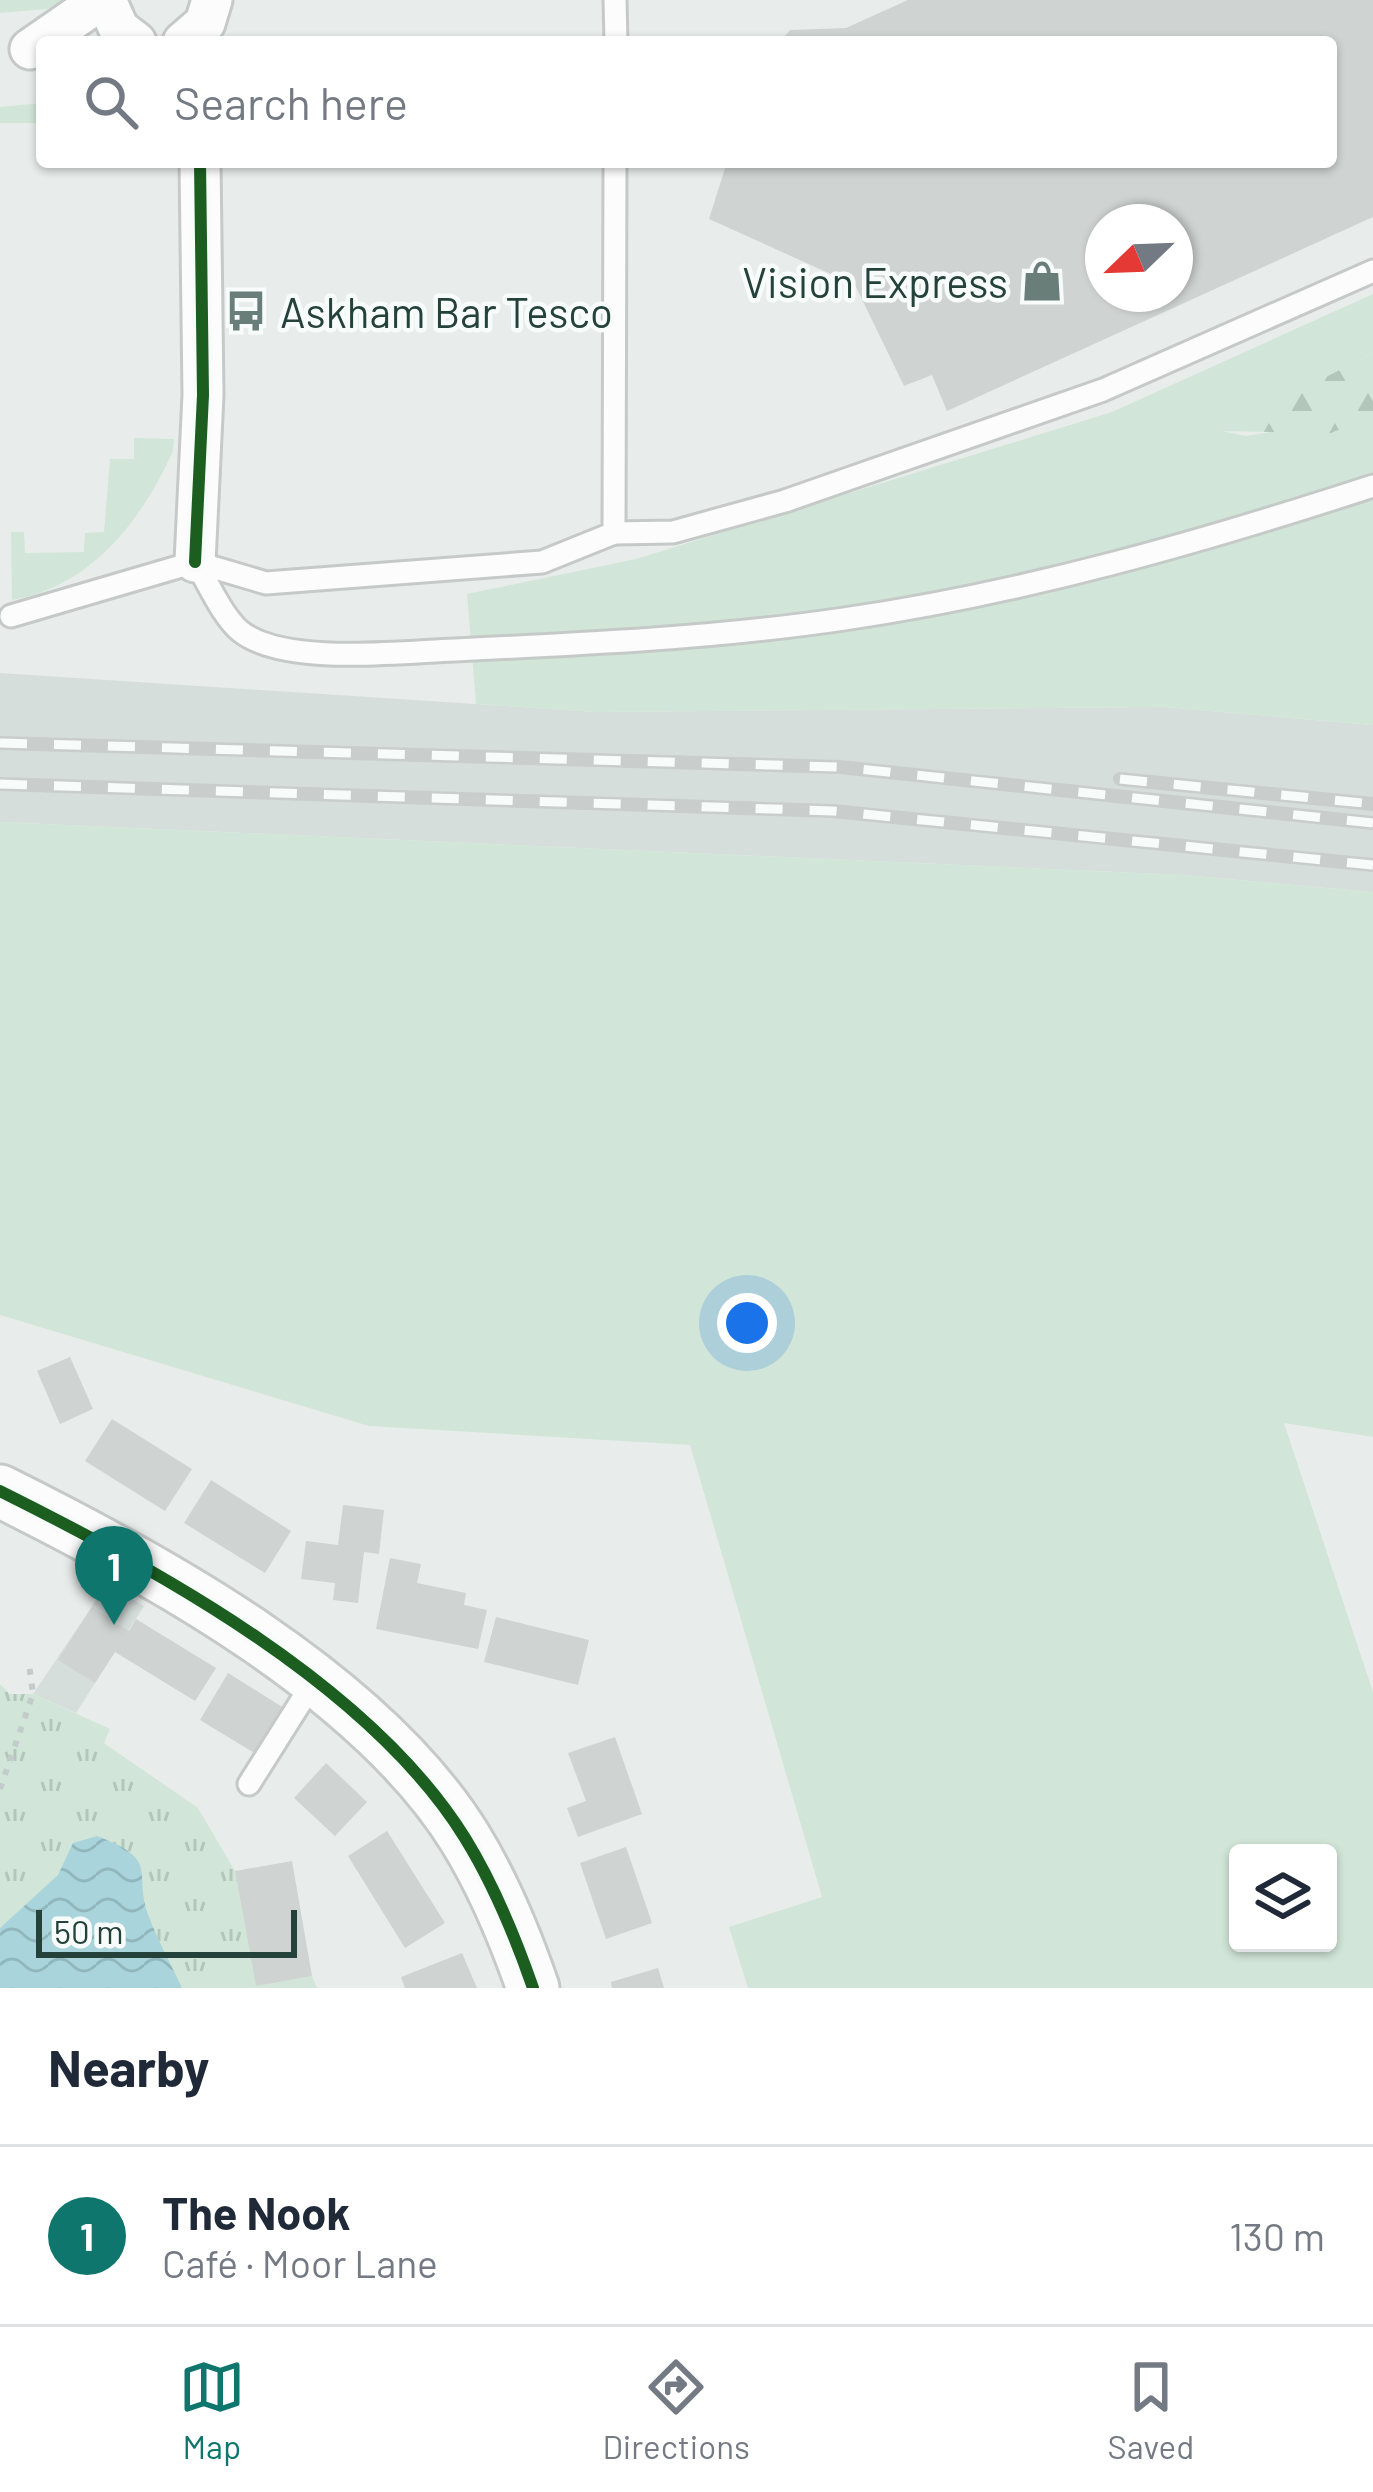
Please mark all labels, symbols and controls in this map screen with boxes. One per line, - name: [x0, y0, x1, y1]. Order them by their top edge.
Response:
- search box: [36, 36, 1337, 168]
- icon: search: [78, 69, 144, 135]
- text: Search here: [174, 75, 408, 129]
- north arrow: [1085, 204, 1193, 312]
- place label: Vision Express: [742, 256, 1008, 307]
- shop icon: Vision Express: [1019, 258, 1065, 304]
- place label: Askham Bar Tesco: [280, 286, 613, 336]
- bus stop icon: Askham Bar Tesco: [223, 288, 269, 334]
- your location: [717, 1293, 777, 1353]
- pin: 1: [75, 1526, 153, 1625]
- map controls: [1229, 1844, 1337, 1952]
- button: layers: [1229, 1844, 1337, 1952]
- scale bar: [36, 1904, 297, 1957]
- text: 50 m: [54, 1911, 124, 1951]
- text: Nearby: [48, 2036, 209, 2097]
- text: The Nook: [162, 2185, 350, 2239]
- text: 1: [80, 2212, 94, 2259]
- text: 130 m: [1229, 2212, 1325, 2259]
- text: Café · Moor Lane: [162, 2239, 438, 2286]
- tab: Map: [179, 2354, 245, 2466]
- tab: Directions: [602, 2354, 750, 2466]
- tab: Saved: [1108, 2354, 1194, 2466]

